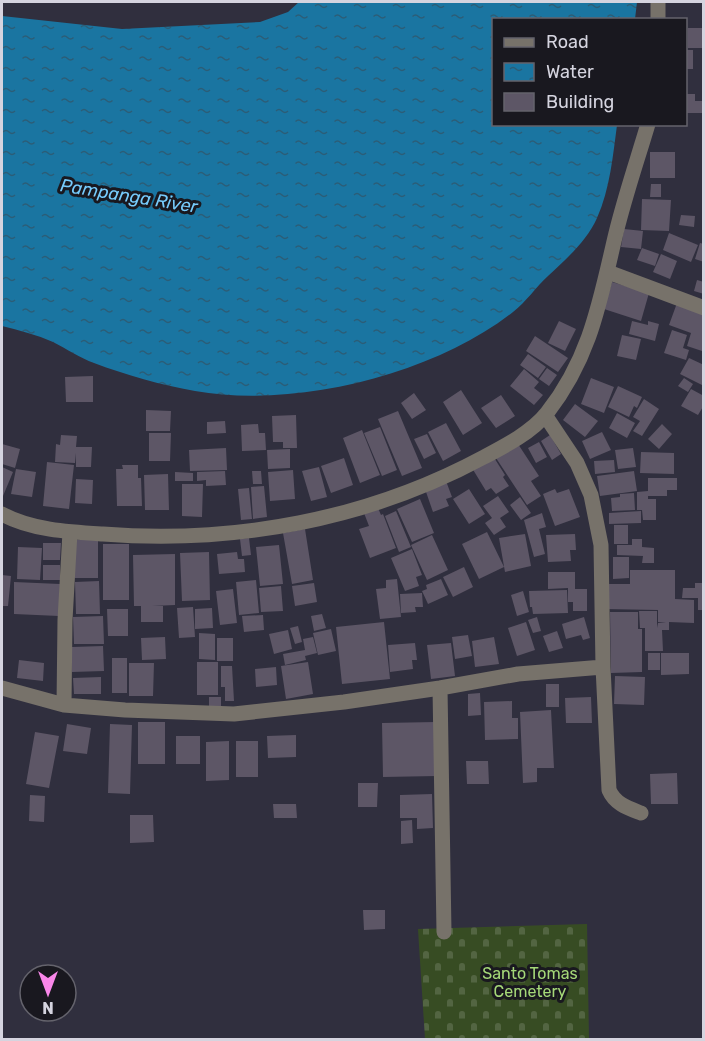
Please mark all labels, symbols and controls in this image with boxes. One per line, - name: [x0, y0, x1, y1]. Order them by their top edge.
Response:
- legend: [492, 18, 687, 126]
- text: Road: [546, 31, 589, 53]
- text: Water: [546, 61, 594, 83]
- text: Building: [546, 91, 614, 113]
- water label: Pampanga River: [59, 174, 200, 218]
- north arrow: [18, 963, 78, 1023]
- park label: Santo Tomas Cemetery: [482, 964, 578, 1001]
- text: N: [42, 998, 54, 1017]

